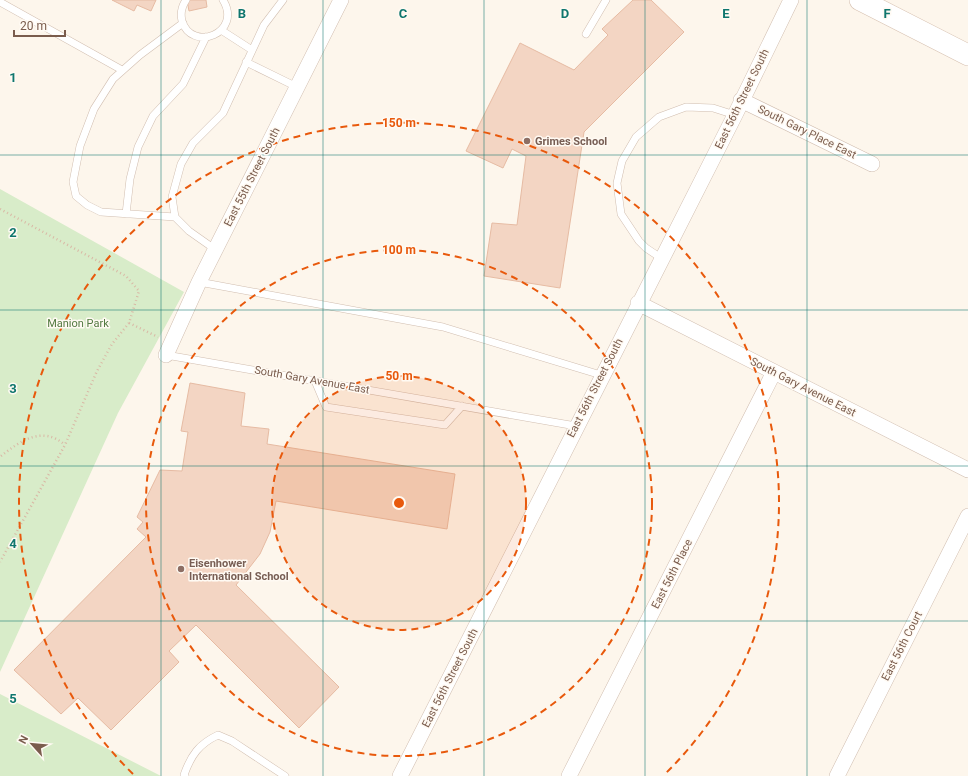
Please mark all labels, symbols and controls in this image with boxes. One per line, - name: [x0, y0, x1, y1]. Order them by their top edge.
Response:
- text: B: [238, 6, 246, 21]
- text: C: [399, 6, 408, 21]
- text: D: [561, 6, 569, 21]
- text: E: [722, 6, 730, 21]
- text: F: [883, 6, 891, 21]
- scale bar: [14, 12, 65, 38]
- text: 20 m: [20, 19, 47, 33]
- street label: East 56th Street South: [712, 47, 772, 151]
- text: 1: [9, 70, 17, 85]
- street label: South Gary Place East: [756, 103, 859, 162]
- text: 150 m: [382, 116, 416, 130]
- street label: East 55th Street South: [221, 125, 283, 229]
- place label: Grimes School: [535, 135, 607, 148]
- marker: Grimes School: [522, 136, 532, 146]
- text: 2: [9, 225, 17, 240]
- text: 100 m: [382, 243, 416, 257]
- park label: Manion Park: [47, 317, 109, 330]
- street label: East 56th Street South: [564, 336, 626, 440]
- street label: South Gary Avenue East: [748, 355, 858, 419]
- street label: South Gary Avenue East: [253, 363, 371, 397]
- text: 50 m: [385, 369, 413, 383]
- text: 3: [9, 381, 17, 396]
- centre of rings: [392, 496, 406, 510]
- text: 4: [9, 536, 17, 551]
- street label: East 56th Place: [649, 537, 695, 611]
- place label: Eisenhower International School: [189, 557, 289, 583]
- marker: Eisenhower International School: [176, 564, 186, 574]
- street label: East 56th Court: [879, 609, 925, 683]
- street label: East 56th Street South: [419, 626, 481, 730]
- text: 5: [9, 691, 17, 706]
- north arrow: [12, 724, 52, 764]
- text: N: [16, 733, 31, 746]

